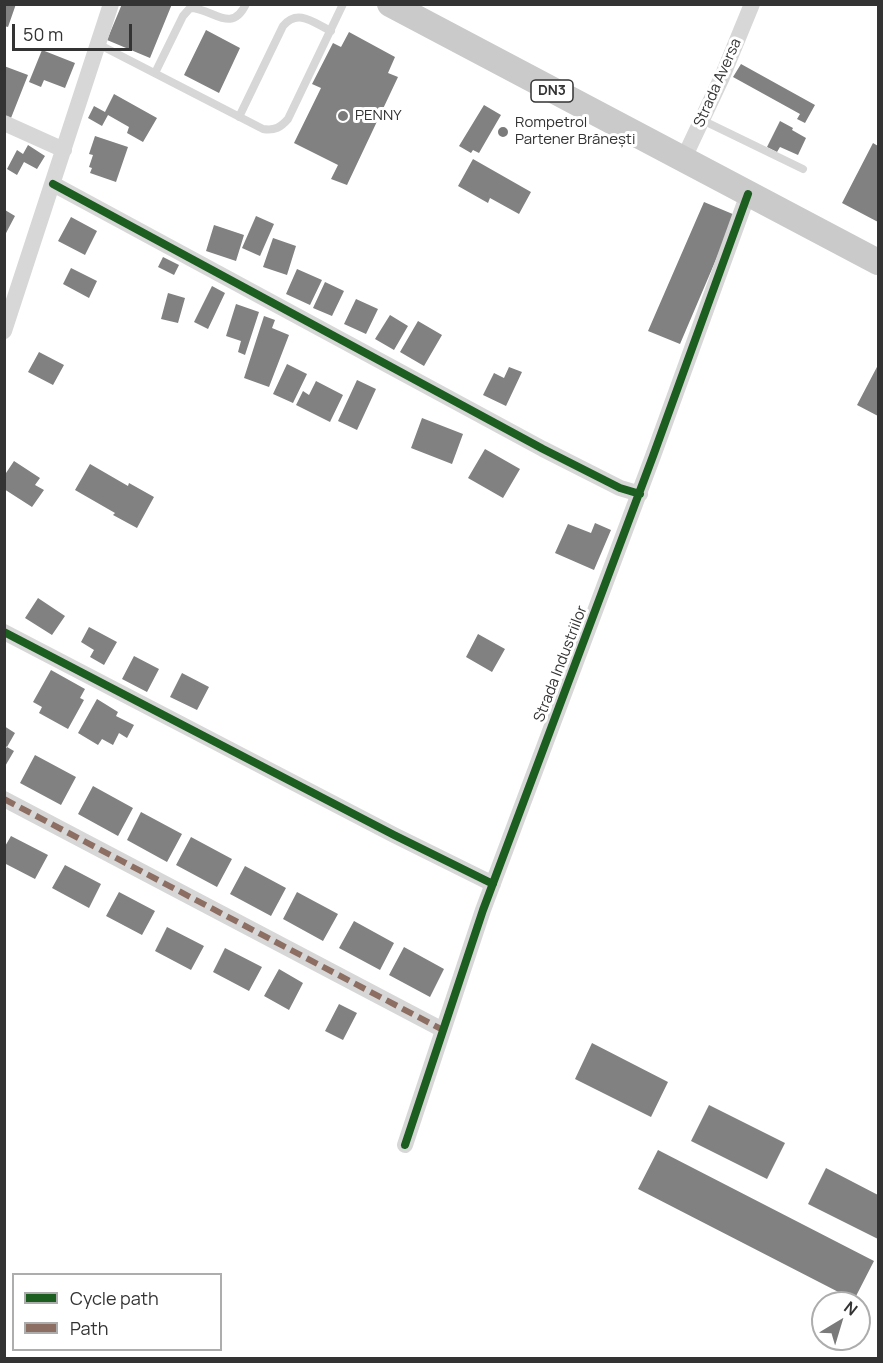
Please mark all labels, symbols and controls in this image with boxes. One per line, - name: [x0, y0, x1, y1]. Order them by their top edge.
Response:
- scale bar: [15, 12, 135, 50]
- text: 50 m: [23, 22, 63, 46]
- street label: Strada Aversa: [690, 36, 746, 130]
- road number: DN3: [531, 80, 573, 102]
- place label: PENNY: [355, 107, 401, 125]
- marker: PENNY: [336, 109, 350, 123]
- place label: Rompetrol Partener Brănești: [515, 114, 635, 149]
- marker: Rompetrol Partener Brănești: [496, 125, 510, 139]
- street label: Strada Industriilor: [531, 603, 591, 725]
- legend: [12, 1273, 222, 1351]
- text: Cycle path: [70, 1286, 159, 1310]
- north arrow: [811, 1291, 871, 1351]
- text: N: [840, 1296, 862, 1321]
- text: Path: [70, 1316, 108, 1340]

